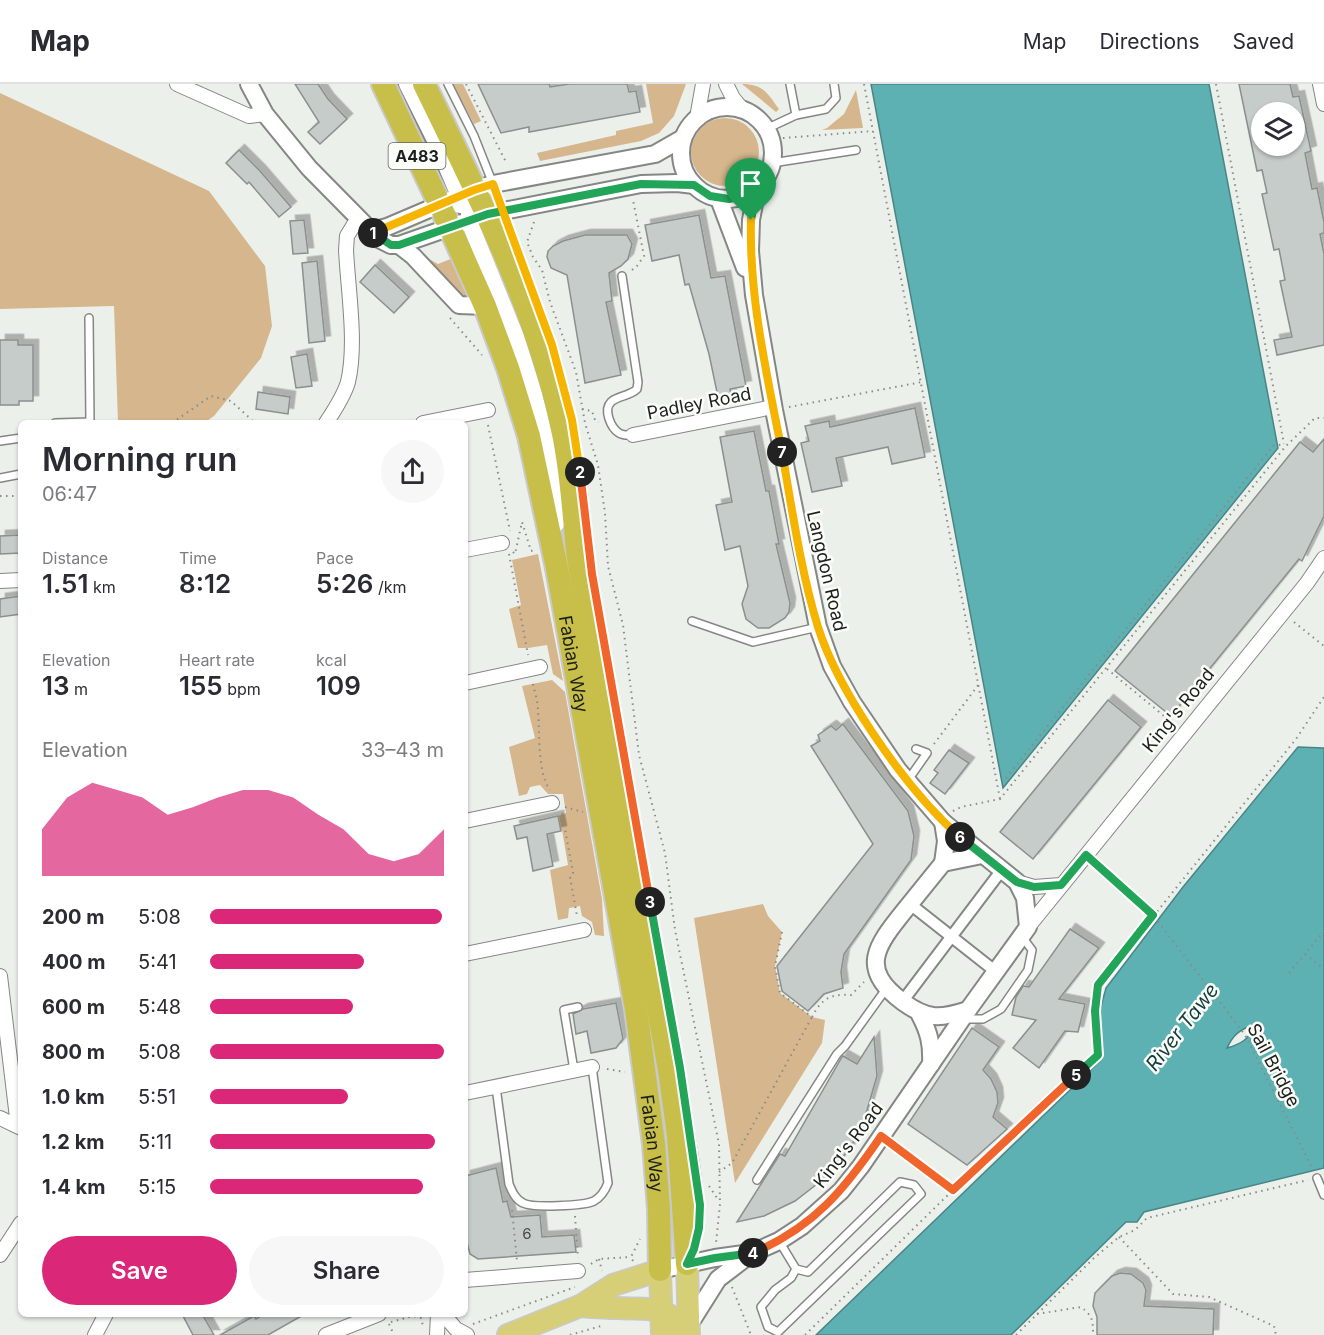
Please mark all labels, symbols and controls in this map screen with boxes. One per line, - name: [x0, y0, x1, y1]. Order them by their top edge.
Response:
- text: Map: [30, 24, 90, 58]
- text: Map: [1023, 29, 1066, 54]
- text: Directions: [1099, 29, 1200, 54]
- text: Saved: [1233, 29, 1294, 54]
- map controls: [1251, 102, 1305, 156]
- button: layers: [1251, 102, 1305, 156]
- road number: A483: [388, 143, 446, 169]
- pin: [725, 158, 776, 220]
- icon: arrive: [734, 167, 767, 200]
- pin: 1: [358, 218, 388, 248]
- text: 1: [370, 223, 376, 243]
- street label: Padley Road: [645, 383, 753, 423]
- pin: 7: [767, 437, 797, 467]
- text: Morning run: [42, 439, 237, 479]
- button: share: [381, 440, 444, 503]
- text: 7: [777, 442, 787, 462]
- pin: 2: [565, 457, 595, 487]
- text: 2: [575, 462, 585, 482]
- text: 06:47: [42, 482, 97, 506]
- street label: Langdon Road: [803, 509, 851, 633]
- text: Distance: [42, 548, 108, 568]
- text: Time: [179, 548, 217, 568]
- text: Pace: [316, 548, 354, 568]
- text: 1.51: [42, 568, 88, 599]
- text: 8:12: [179, 568, 231, 599]
- text: 5:26: [316, 568, 373, 599]
- text: km: [88, 577, 116, 597]
- text: /km: [373, 577, 407, 597]
- street label: Fabian Way: [555, 614, 593, 714]
- text: Elevation: [42, 650, 111, 670]
- text: Heart rate: [179, 650, 255, 670]
- text: kcal: [316, 650, 347, 670]
- street label: King's Road: [1138, 664, 1218, 756]
- text: 13: [42, 670, 70, 701]
- text: 155: [179, 670, 223, 701]
- text: 109: [316, 670, 361, 701]
- text: m: [70, 679, 88, 699]
- text: bpm: [223, 679, 261, 699]
- text: Elevation: [42, 738, 128, 762]
- text: 33–43 m: [361, 738, 444, 762]
- pin: 6: [945, 822, 975, 852]
- text: 6: [955, 827, 965, 847]
- pin: 3: [635, 887, 665, 917]
- text: 3: [645, 892, 655, 912]
- text: 200 m: [42, 905, 105, 929]
- text: 5:08: [138, 905, 181, 929]
- text: 400 m: [42, 950, 106, 974]
- text: 5:41: [138, 950, 177, 974]
- water label: River Tawe: [1140, 978, 1224, 1076]
- text: 600 m: [42, 995, 105, 1019]
- text: 5:48: [138, 995, 181, 1019]
- street label: Sail Bridge: [1243, 1020, 1305, 1110]
- text: 800 m: [42, 1040, 105, 1064]
- text: 5:08: [138, 1040, 181, 1064]
- pin: 5: [1061, 1060, 1091, 1090]
- text: 5: [1071, 1065, 1081, 1085]
- text: 1.0 km: [42, 1085, 105, 1109]
- text: 5:51: [138, 1085, 176, 1109]
- street label: Fabian Way: [637, 1093, 668, 1193]
- street label: King's Road: [809, 1098, 887, 1192]
- text: 1.2 km: [42, 1130, 105, 1154]
- text: 5:11: [138, 1130, 172, 1154]
- text: 1.4 km: [42, 1175, 105, 1199]
- text: 5:15: [138, 1175, 176, 1199]
- house number: 6: [522, 1224, 532, 1243]
- button: Save: [42, 1236, 237, 1305]
- button: Share: [249, 1236, 444, 1305]
- pin: 4: [738, 1238, 768, 1268]
- text: 4: [748, 1243, 758, 1263]

